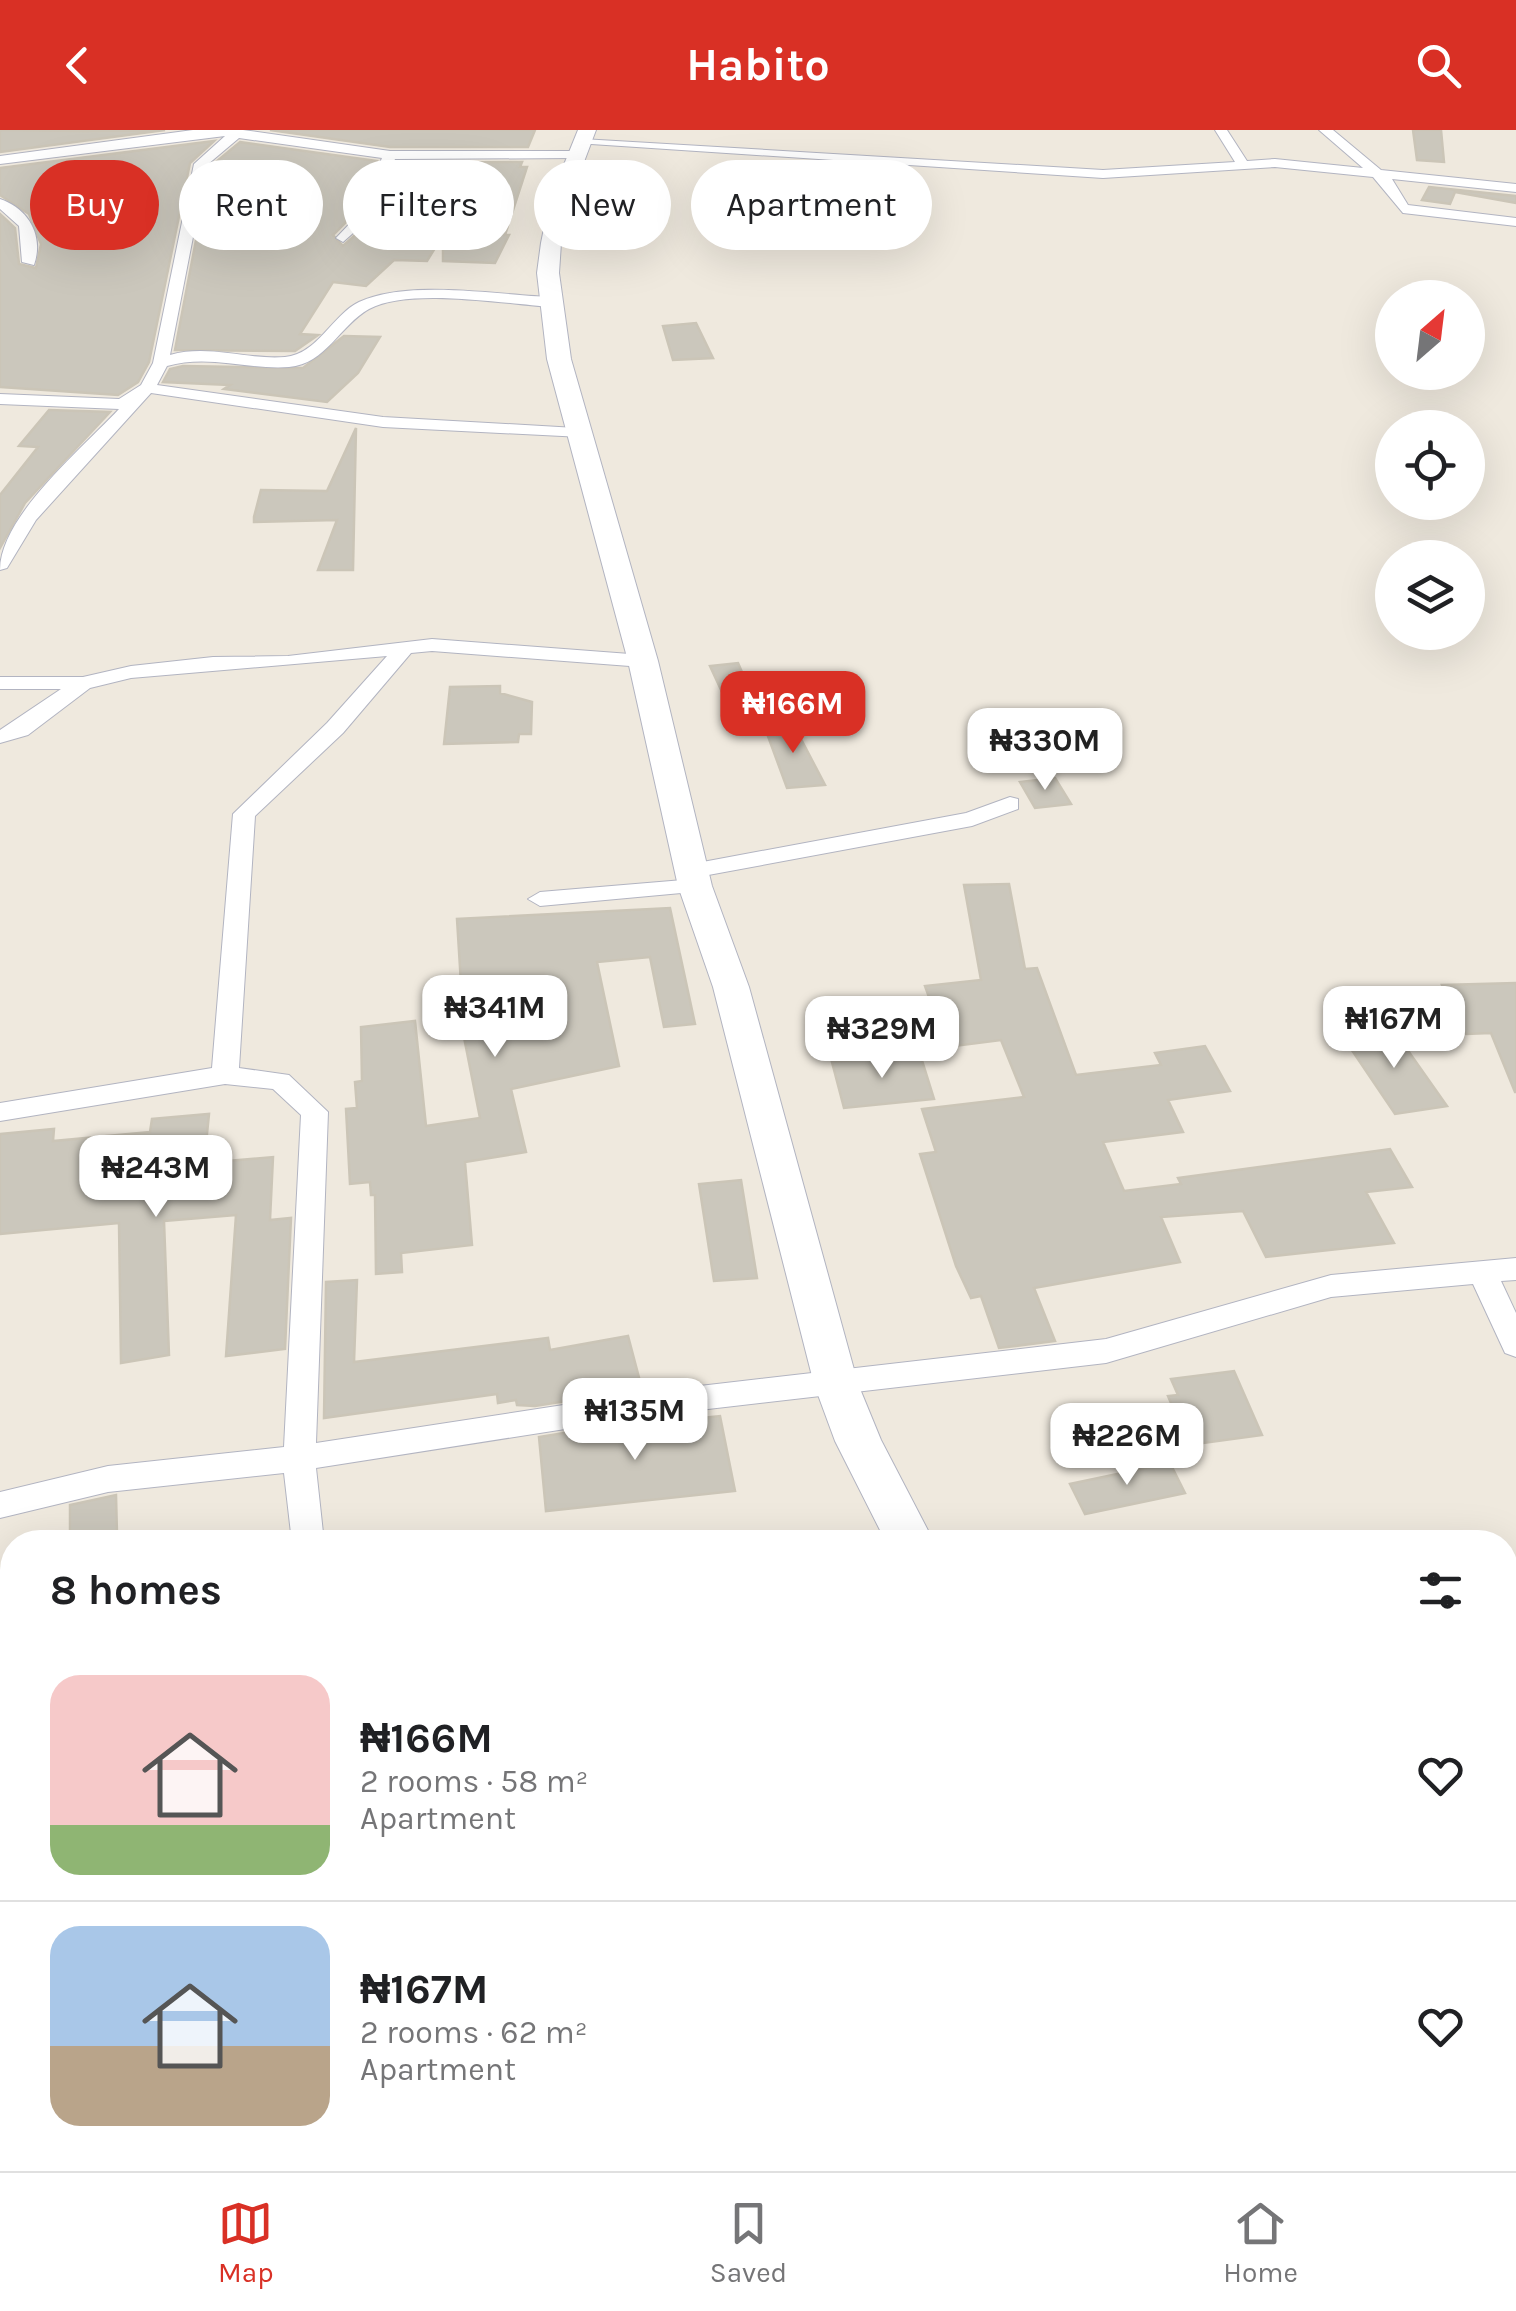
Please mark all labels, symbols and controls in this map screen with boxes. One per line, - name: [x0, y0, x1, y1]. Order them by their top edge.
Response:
- icon: back: [50, 38, 105, 93]
- icon: search: [1411, 38, 1466, 93]
- text: Habito: [686, 39, 830, 91]
- chip: Buy: [30, 160, 159, 250]
- chip: Rent: [179, 160, 323, 250]
- chip: Filters: [343, 160, 514, 250]
- chip: New: [534, 160, 671, 250]
- chip: Apartment: [691, 160, 932, 250]
- north arrow: [1375, 280, 1485, 390]
- map controls: [1375, 280, 1485, 650]
- button: locate: [1375, 410, 1485, 520]
- button: layers: [1375, 540, 1485, 650]
- pin: ₦166M: [723, 671, 863, 756]
- text: ₦166M: [742, 685, 844, 722]
- pin: ₦330M: [975, 708, 1115, 793]
- text: ₦330M: [989, 722, 1101, 759]
- pin: ₦341M: [425, 975, 565, 1060]
- pin: ₦167M: [1324, 986, 1464, 1071]
- text: ₦341M: [444, 989, 546, 1026]
- pin: ₦329M: [812, 996, 952, 1081]
- text: ₦167M: [1345, 1000, 1443, 1037]
- text: ₦329M: [827, 1010, 937, 1047]
- pin: ₦243M: [86, 1135, 226, 1220]
- text: ₦243M: [101, 1149, 211, 1186]
- pin: ₦135M: [565, 1378, 705, 1463]
- text: ₦135M: [584, 1392, 686, 1429]
- pin: ₦226M: [1057, 1403, 1197, 1488]
- text: ₦226M: [1072, 1417, 1182, 1454]
- icon: filters: [1413, 1563, 1468, 1618]
- text: 8 homes: [50, 1565, 222, 1615]
- text: ₦166M: [360, 1713, 493, 1763]
- icon: home: [130, 1715, 250, 1835]
- icon: heart: [1413, 1748, 1468, 1803]
- text: 2 rooms · 58 m²: [360, 1763, 588, 1800]
- text: Apartment: [360, 1800, 516, 1837]
- text: ₦167M: [360, 1964, 488, 2014]
- icon: home: [130, 1966, 250, 2086]
- icon: heart: [1413, 1999, 1468, 2054]
- text: 2 rooms · 62 m²: [360, 2014, 588, 2051]
- text: Apartment: [360, 2051, 516, 2088]
- tab: Map: [218, 2196, 274, 2289]
- tab: Saved: [710, 2196, 787, 2289]
- tab: Home: [1223, 2196, 1298, 2289]

